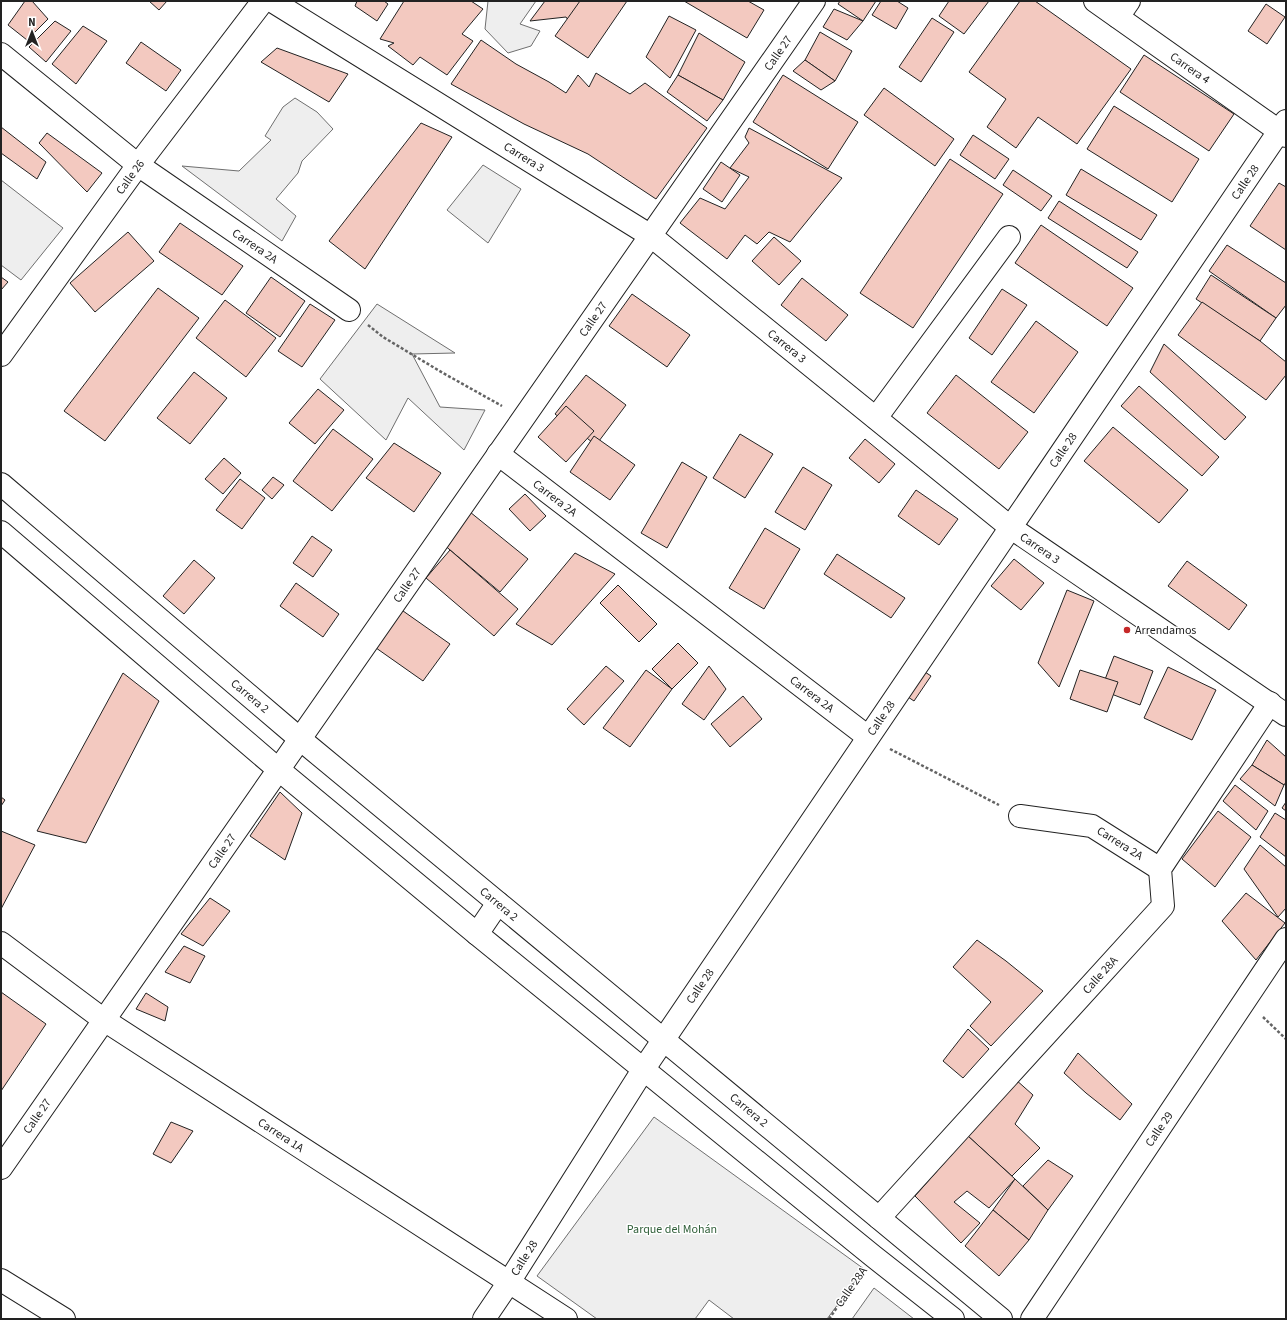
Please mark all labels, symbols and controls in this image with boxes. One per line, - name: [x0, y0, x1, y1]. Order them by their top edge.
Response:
- north arrow: [12, 12, 52, 52]
- text: N: [28, 15, 36, 30]
- street label: Calle 27: [760, 32, 797, 74]
- street label: Carrera 4: [1166, 48, 1213, 88]
- street label: Carrera 3: [500, 138, 547, 177]
- street label: Calle 26: [112, 156, 149, 198]
- street label: Calle 28: [1227, 161, 1263, 203]
- street label: Carrera 2A: [228, 225, 281, 268]
- street label: Calle 27: [575, 298, 612, 340]
- street label: Carrera 3: [764, 326, 810, 367]
- street label: Calle 28: [1045, 429, 1081, 471]
- street label: Carrera 2A: [529, 476, 581, 521]
- street label: Carrera 3: [1016, 529, 1063, 568]
- street label: Calle 27: [389, 564, 426, 606]
- place label: Arrendamos: [1135, 622, 1196, 639]
- marker: Arrendamos: [1122, 625, 1132, 635]
- street label: Carrera 2A: [786, 672, 838, 717]
- street label: Carrera 2: [227, 675, 273, 717]
- street label: Calle 28: [863, 697, 899, 739]
- street label: Carrera 2A: [1093, 822, 1147, 865]
- street label: Calle 27: [204, 830, 241, 872]
- street label: Carrera 2: [476, 883, 522, 925]
- street label: Calle 28A: [1079, 952, 1122, 998]
- street label: Calle 28: [682, 965, 718, 1007]
- street label: Carrera 2: [726, 1089, 772, 1131]
- street label: Calle 27: [19, 1095, 56, 1137]
- street label: Calle 29: [1141, 1108, 1177, 1150]
- street label: Carrera 1A: [254, 1114, 308, 1157]
- park label: Parque del Mohán: [627, 1221, 717, 1238]
- street label: Calle 28: [507, 1237, 542, 1279]
- street label: Calle 28A: [831, 1263, 872, 1311]

